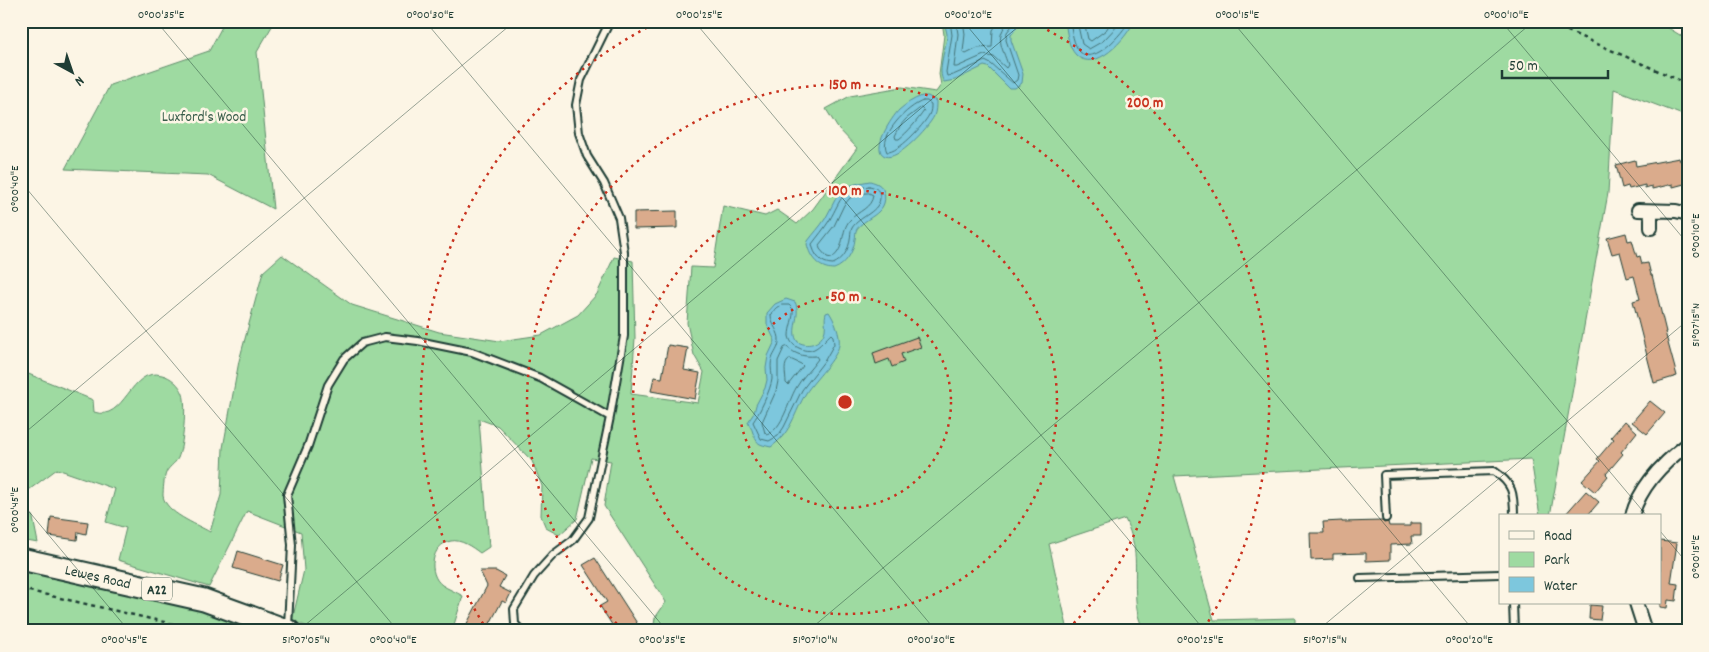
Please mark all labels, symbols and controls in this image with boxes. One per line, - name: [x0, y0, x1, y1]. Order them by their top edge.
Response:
- text: 0°00'35"E: [138, 7, 185, 24]
- text: 0°00'30"E: [406, 7, 454, 24]
- text: 0°00'25"E: [676, 7, 723, 24]
- text: 0°00'20"E: [944, 7, 992, 24]
- text: 0°00'15"E: [1215, 7, 1259, 24]
- text: 0°00'10"E: [1484, 7, 1529, 24]
- north arrow: [48, 48, 98, 98]
- scale bar: [1502, 48, 1608, 80]
- text: 50 m: [1509, 56, 1538, 78]
- text: N: [70, 71, 88, 90]
- text: 150 m: [829, 75, 861, 97]
- text: 200 m: [1127, 93, 1163, 115]
- park label: Luxford's Wood: [162, 107, 246, 129]
- text: 0°00'40"E: [7, 165, 24, 213]
- text: 100 m: [828, 181, 862, 203]
- text: 0°00'10"E: [1688, 213, 1705, 258]
- text: 50 m: [831, 287, 859, 309]
- text: 51°07'15"N: [1688, 303, 1705, 347]
- centre of rings: [836, 393, 854, 411]
- text: 0°00'45"E: [7, 486, 24, 533]
- legend: [1499, 514, 1662, 604]
- text: Road: [1544, 526, 1572, 548]
- text: 0°00'15"E: [1688, 535, 1705, 579]
- text: Park: [1544, 550, 1570, 572]
- street label: Lewes Road: [63, 560, 133, 596]
- text: Water: [1544, 576, 1578, 598]
- road number: A22: [142, 578, 172, 600]
- text: 0°00'45"E: [101, 632, 148, 649]
- text: 51°07'05"N: [282, 632, 330, 649]
- text: 0°00'40"E: [369, 632, 417, 649]
- text: 0°00'35"E: [639, 632, 686, 649]
- text: 51°07'10"N: [793, 632, 838, 649]
- text: 0°00'30"E: [907, 632, 955, 649]
- text: 0°00'25"E: [1177, 632, 1224, 649]
- text: 51°07'15"N: [1303, 632, 1347, 649]
- text: 0°00'20"E: [1445, 632, 1493, 649]

